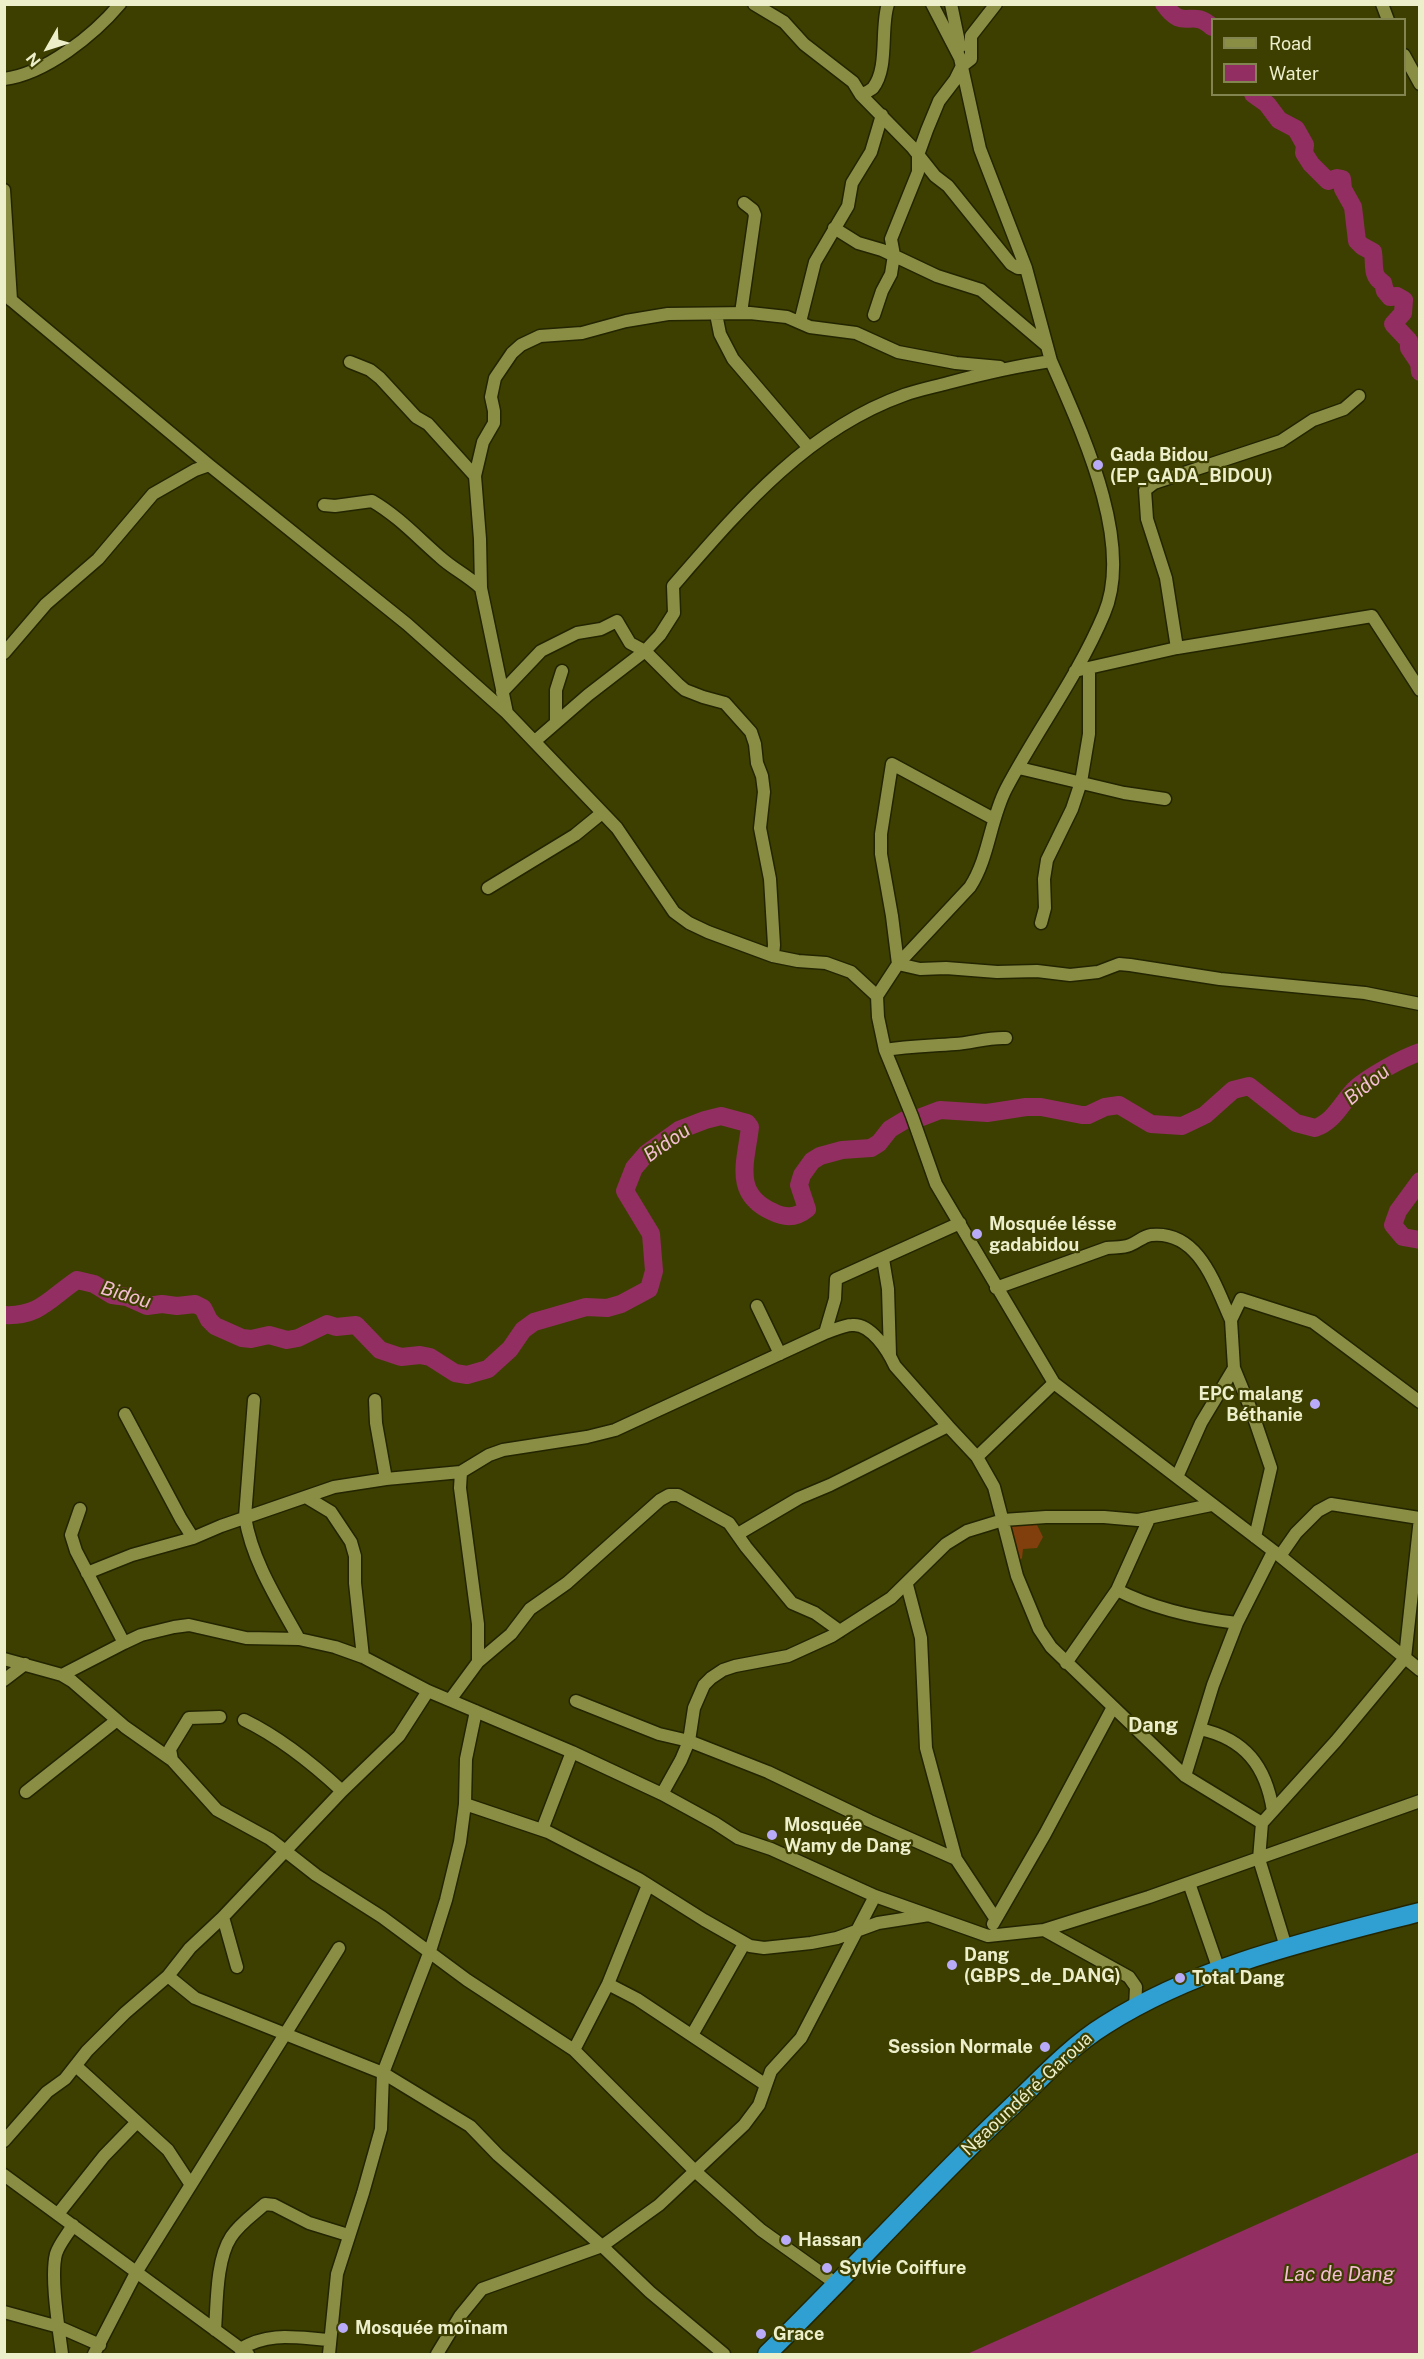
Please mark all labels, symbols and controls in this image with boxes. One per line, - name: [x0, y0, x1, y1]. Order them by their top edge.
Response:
- north arrow: [18, 18, 78, 78]
- legend: [1211, 18, 1406, 96]
- text: Road: [1269, 33, 1312, 54]
- text: N: [22, 49, 45, 70]
- text: Water: [1269, 63, 1319, 84]
- place label: Gada Bidou (EP_GADA_BIDOU): [1110, 444, 1273, 486]
- marker: Gada Bidou (EP_GADA_BIDOU): [1091, 458, 1105, 472]
- water label: Bidou: [1339, 1059, 1395, 1111]
- water label: Bidou: [639, 1118, 695, 1168]
- place label: Mosquée lésse gadabidou: [989, 1213, 1117, 1256]
- marker: Mosquée lésse gadabidou: [970, 1227, 984, 1241]
- water label: Bidou: [98, 1276, 154, 1314]
- place label: EPC malang Béthanie: [1198, 1383, 1303, 1426]
- marker: EPC malang Béthanie: [1308, 1397, 1322, 1411]
- district label: Dang: [1128, 1714, 1178, 1738]
- place label: Mosquée Wamy de Dang: [784, 1814, 911, 1856]
- marker: Mosquée Wamy de Dang: [765, 1828, 779, 1842]
- place label: Dang (GBPS_de_DANG): [964, 1944, 1121, 1986]
- marker: Dang (GBPS_de_DANG): [945, 1958, 959, 1972]
- place label: Total Dang: [1192, 1967, 1285, 1989]
- marker: Total Dang: [1173, 1971, 1187, 1985]
- street label: Ngaoundéré-Garoua: [957, 2028, 1097, 2160]
- place label: Session Normale: [888, 2036, 1033, 2058]
- marker: Session Normale: [1038, 2040, 1052, 2054]
- place label: Hassan: [798, 2229, 862, 2251]
- marker: Hassan: [779, 2233, 793, 2247]
- place label: Sylvie Coiffure: [839, 2257, 966, 2279]
- marker: Sylvie Coiffure: [820, 2261, 834, 2275]
- water label: Lac de Dang: [1283, 2263, 1395, 2287]
- place label: Mosquée moïnam: [355, 2317, 508, 2339]
- marker: Mosquée moïnam: [336, 2321, 350, 2335]
- place label: Grace: [773, 2323, 824, 2345]
- marker: Grace: [754, 2327, 768, 2341]

